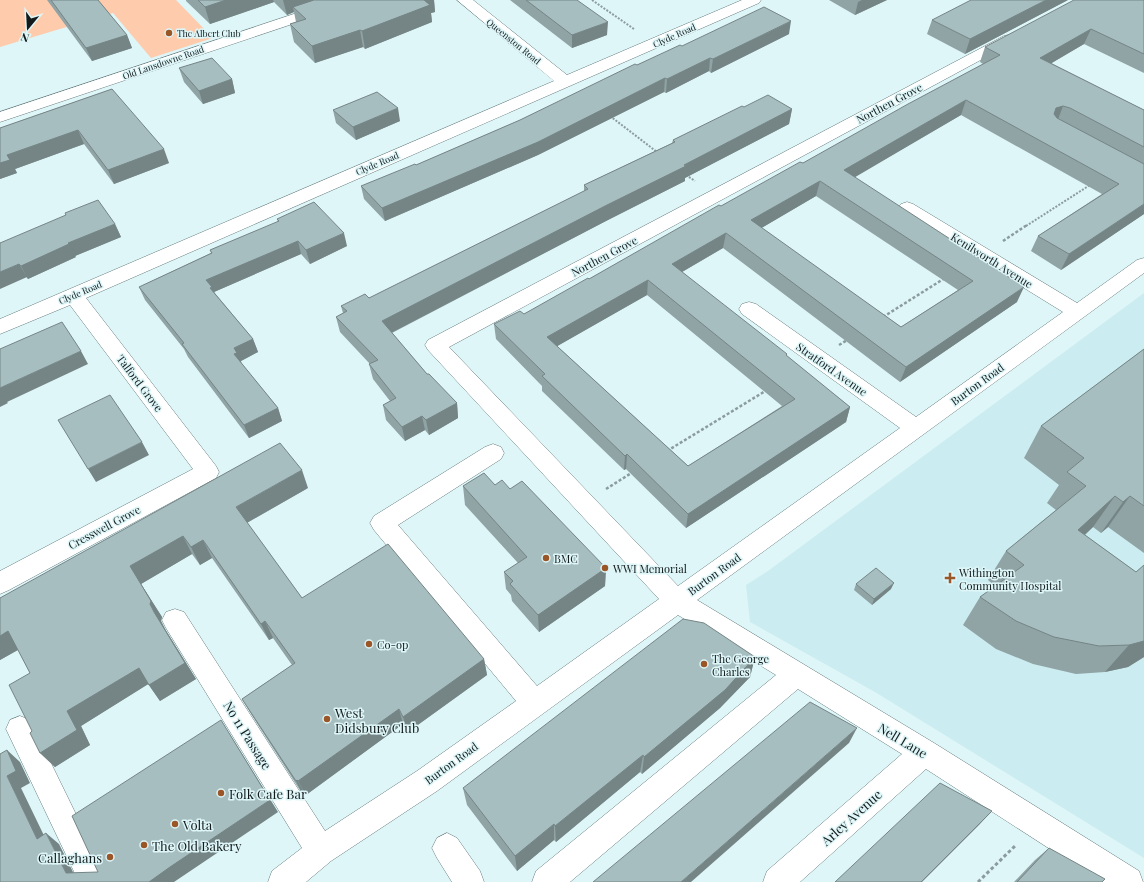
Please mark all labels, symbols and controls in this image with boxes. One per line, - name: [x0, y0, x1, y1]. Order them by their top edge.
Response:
- north arrow: [8, 8, 48, 48]
- street label: Queenston Road: [484, 15, 544, 67]
- street label: Clyde Road: [651, 20, 698, 50]
- place label: The Albert Club: [177, 27, 241, 39]
- marker: The Albert Club: [164, 28, 174, 38]
- text: N: [19, 30, 31, 46]
- street label: Old Lansdowne Road: [121, 42, 206, 82]
- street label: Northen Grove: [853, 79, 925, 127]
- street label: Clyde Road: [354, 148, 401, 177]
- street label: Kenilworth Avenue: [948, 229, 1036, 292]
- street label: Northen Grove: [568, 232, 640, 280]
- street label: Clyde Road: [57, 277, 104, 306]
- street label: Stratford Avenue: [794, 339, 871, 399]
- street label: Talford Grove: [114, 351, 167, 415]
- street label: Burton Road: [947, 359, 1007, 408]
- street label: Cresswell Grove: [65, 501, 143, 552]
- street label: Burton Road: [684, 549, 744, 598]
- place label: BMC: [554, 551, 578, 566]
- marker: BMC: [541, 553, 551, 563]
- place label: WWI Memorial: [612, 561, 687, 576]
- marker: WWI Memorial: [600, 563, 610, 573]
- place label: Withington Community Hospital: [958, 565, 1061, 593]
- marker: Withington Community Hospital: [944, 572, 956, 584]
- place label: Co-op: [377, 637, 409, 652]
- marker: Co-op: [364, 639, 374, 649]
- place label: The George Charles: [712, 651, 769, 679]
- marker: The George Charles: [699, 659, 709, 669]
- street label: No 11 Passage: [220, 698, 276, 773]
- place label: West Didsbury Club: [334, 704, 419, 736]
- marker: West Didsbury Club: [322, 714, 332, 724]
- street label: Nell Lane: [875, 719, 931, 762]
- street label: Burton Road: [421, 738, 481, 787]
- place label: Folk Cafe Bar: [229, 785, 307, 802]
- street label: Arley Avenue: [816, 785, 885, 849]
- marker: Folk Cafe Bar: [216, 788, 226, 798]
- place label: Volta: [182, 816, 213, 833]
- marker: Volta: [170, 819, 180, 829]
- place label: The Old Bakery: [152, 837, 242, 854]
- marker: The Old Bakery: [139, 840, 149, 850]
- place label: Callaghans: [38, 849, 102, 866]
- marker: Callaghans: [105, 852, 115, 862]

